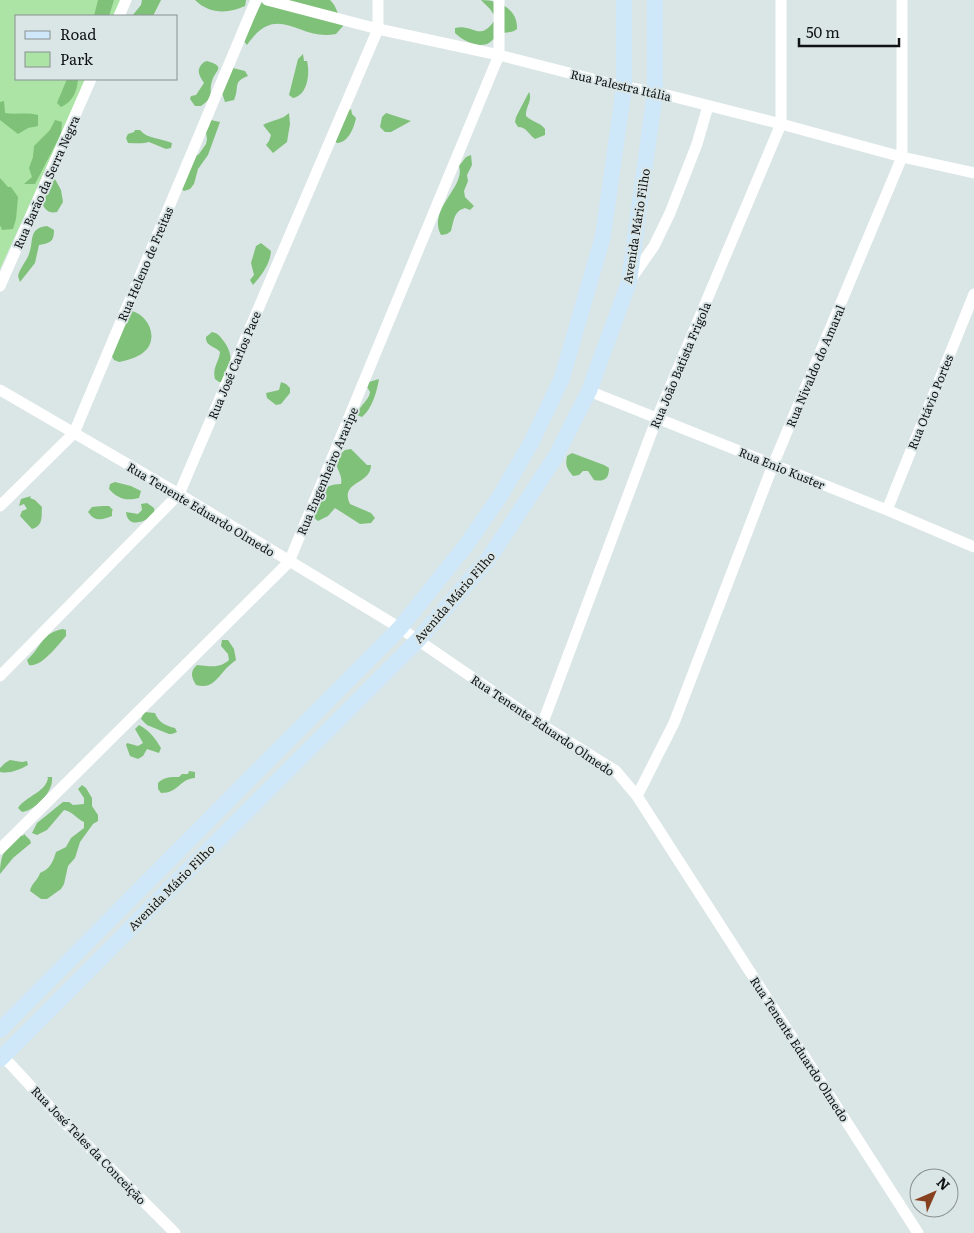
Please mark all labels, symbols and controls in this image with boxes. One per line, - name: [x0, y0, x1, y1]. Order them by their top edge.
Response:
- legend: [15, 15, 178, 80]
- scale bar: [799, 15, 899, 47]
- text: 50 m: [806, 20, 840, 43]
- text: Road: [60, 22, 96, 45]
- text: Park: [60, 47, 94, 70]
- street label: Rua Palestra Itália: [569, 65, 674, 105]
- street label: Rua Barão da Serra Negra: [8, 112, 84, 252]
- street label: Avenida Mário Filho: [618, 167, 654, 285]
- street label: Rua Heleno de Freitas: [113, 203, 178, 324]
- street label: Rua João Batista Frigola: [645, 298, 715, 431]
- street label: Rua Nivaldo do Amaral: [781, 302, 849, 430]
- street label: Rua José Carlos Pace: [203, 308, 265, 422]
- street label: Rua Otávio Portes: [903, 351, 957, 452]
- street label: Rua Engenheiro Araripe: [292, 404, 362, 538]
- street label: Rua Enio Kuster: [736, 442, 828, 494]
- street label: Rua Tenente Eduardo Olmedo: [124, 458, 278, 560]
- street label: Avenida Mário Filho: [409, 547, 499, 647]
- street label: Rua Tenente Eduardo Olmedo: [468, 670, 618, 780]
- street label: Avenida Mário Filho: [124, 840, 218, 934]
- street label: Rua Tenente Eduardo Olmedo: [746, 973, 854, 1125]
- street label: Rua José Teles da Conceição: [27, 1082, 151, 1208]
- north arrow: [909, 1168, 959, 1218]
- text: N: [933, 1172, 955, 1195]

